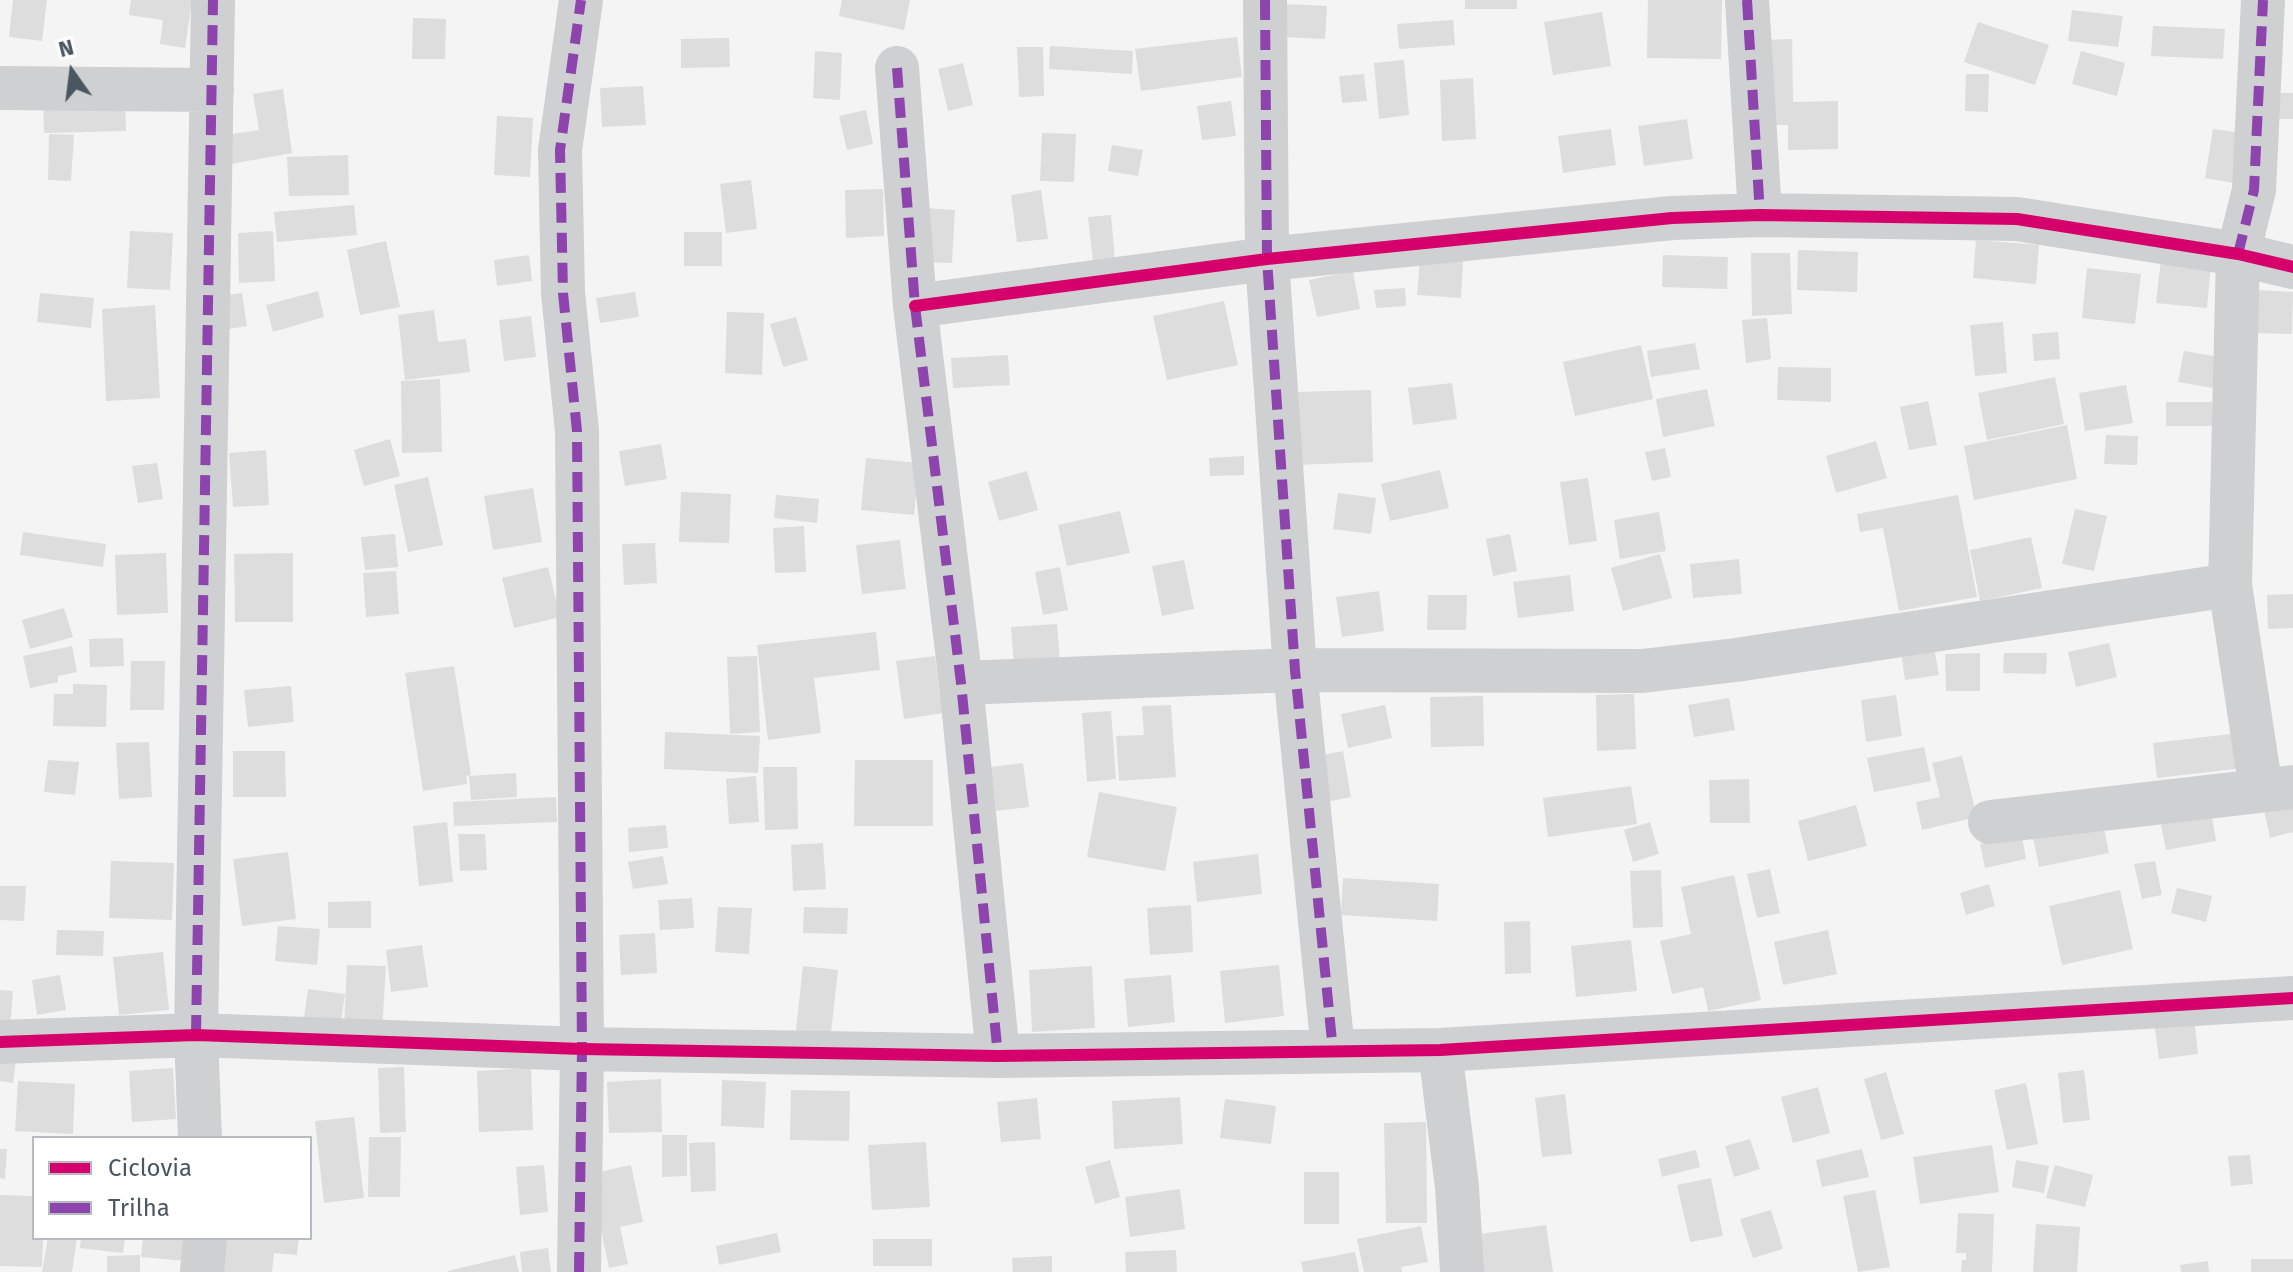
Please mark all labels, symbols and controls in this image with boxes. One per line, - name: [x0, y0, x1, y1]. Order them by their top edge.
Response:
- north arrow: [32, 32, 112, 112]
- text: N: [56, 33, 76, 63]
- legend: [32, 1136, 312, 1240]
- text: Ciclovia: [108, 1154, 192, 1182]
- text: Trilha: [108, 1194, 170, 1222]

